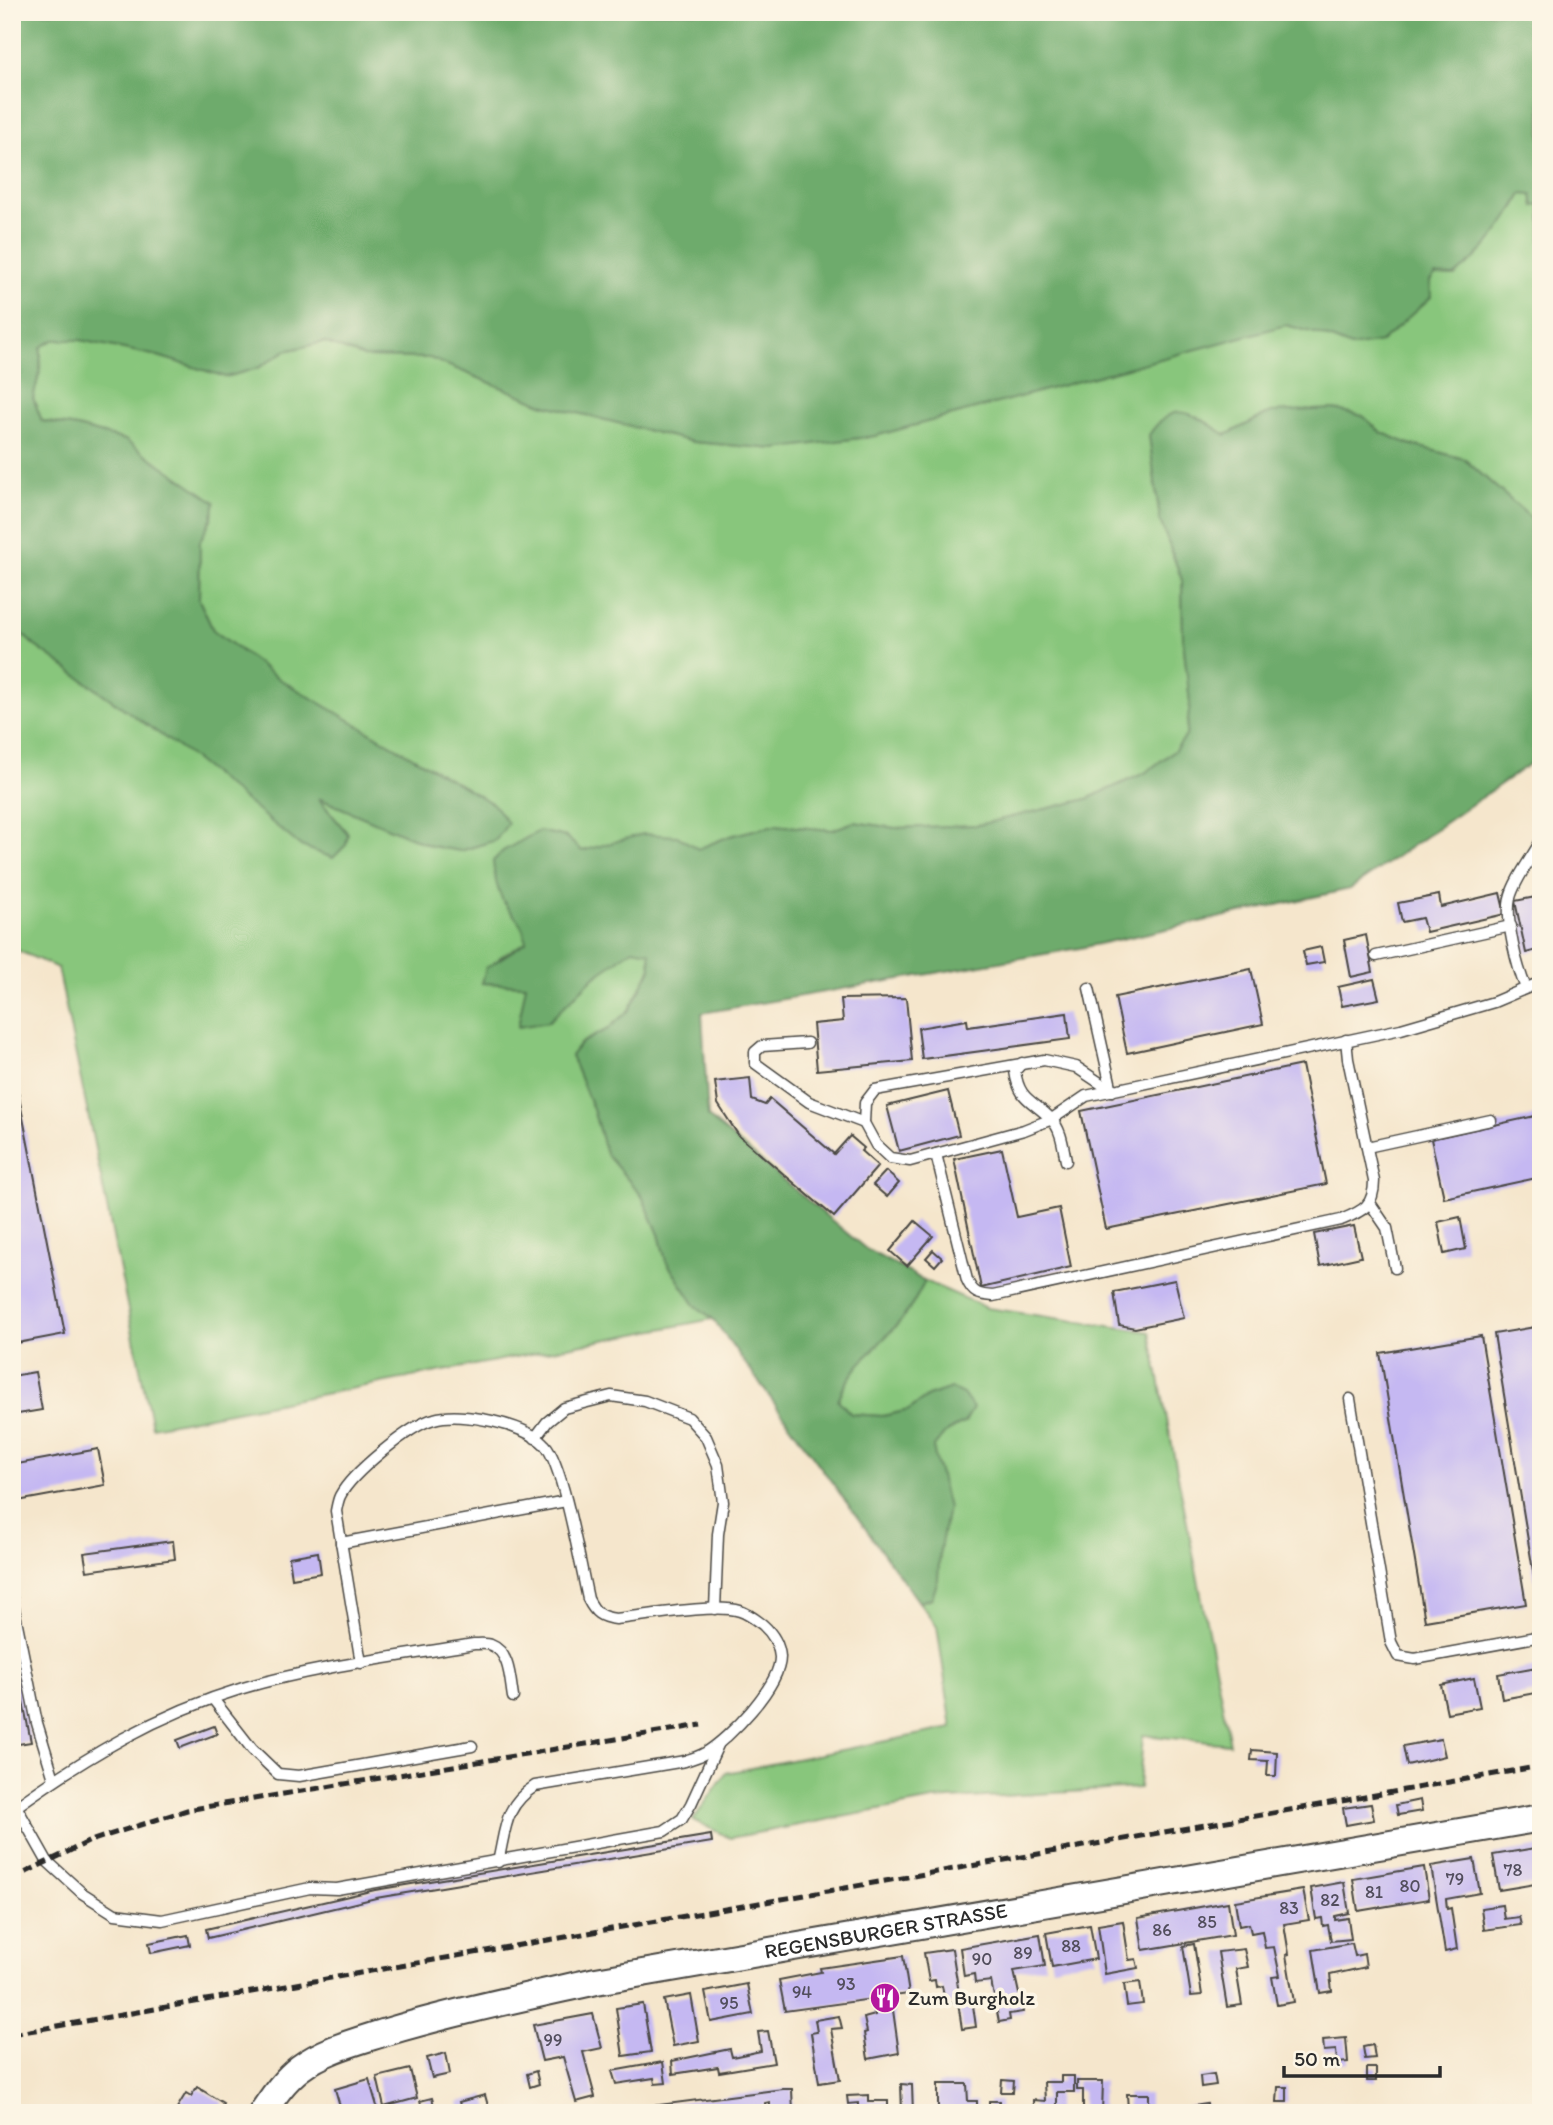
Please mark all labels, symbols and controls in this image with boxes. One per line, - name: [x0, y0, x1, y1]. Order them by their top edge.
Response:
- house number: 78: [1504, 1859, 1523, 1881]
- house number: 79: [1446, 1868, 1464, 1890]
- house number: 80: [1400, 1875, 1420, 1897]
- house number: 81: [1365, 1881, 1383, 1903]
- house number: 82: [1320, 1889, 1340, 1911]
- street label: REGENSBURGER STRASSE: [762, 1897, 1009, 1964]
- house number: 83: [1279, 1897, 1299, 1919]
- house number: 85: [1197, 1911, 1217, 1933]
- house number: 86: [1152, 1919, 1172, 1941]
- house number: 88: [1061, 1935, 1081, 1957]
- house number: 89: [1013, 1942, 1033, 1964]
- house number: 90: [972, 1948, 992, 1970]
- house number: 93: [836, 1973, 856, 1995]
- house number: 94: [792, 1981, 812, 2003]
- restaurant icon: Zum Burgholz: [868, 1981, 902, 2015]
- place label: Zum Burgholz: [908, 1985, 1035, 2010]
- house number: 95: [720, 1992, 738, 2014]
- house number: 99: [544, 2029, 562, 2051]
- scale bar: [1284, 2034, 1439, 2078]
- text: 50 m: [1294, 2046, 1341, 2071]

